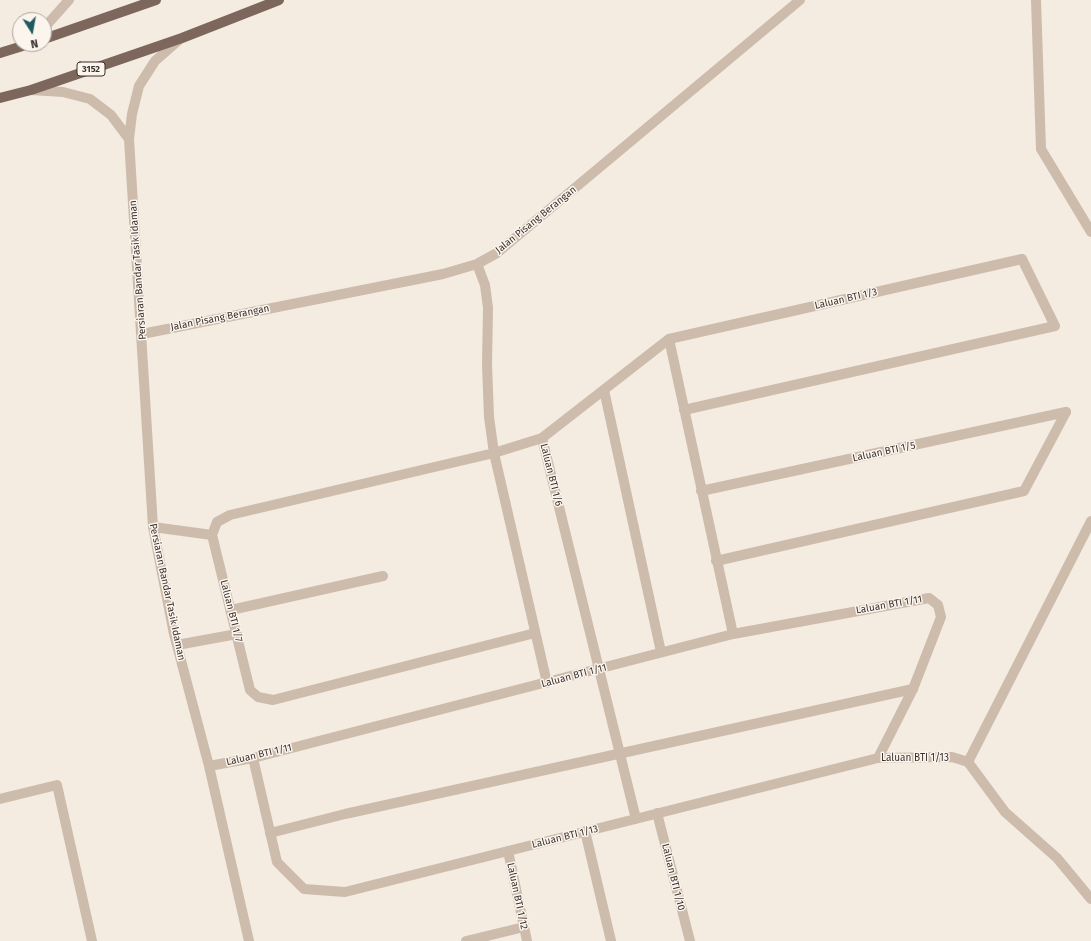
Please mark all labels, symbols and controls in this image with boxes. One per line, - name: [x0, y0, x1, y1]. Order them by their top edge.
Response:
- north arrow: [12, 12, 52, 52]
- text: N: [29, 36, 39, 50]
- road number: 3152: [77, 62, 105, 76]
- street label: Jalan Pisang Berangan: [493, 184, 579, 256]
- street label: Persiaran Bandar Tasik Idaman: [127, 200, 149, 340]
- street label: Laluan BTI 1/3: [814, 286, 878, 312]
- street label: Jalan Pisang Berangan: [170, 303, 270, 333]
- street label: Laluan BTI 1/5: [851, 439, 917, 465]
- street label: Laluan BTI 1/6: [537, 442, 565, 508]
- street label: Persiaran Bandar Tasik Idaman: [147, 522, 187, 662]
- street label: Laluan BTI 1/7: [217, 579, 245, 643]
- street label: Laluan BTI 1/11: [855, 593, 923, 617]
- street label: Laluan BTI 1/11: [540, 662, 608, 690]
- street label: Laluan BTI 1/11: [225, 742, 293, 768]
- street label: Laluan BTI 1/13: [881, 752, 949, 764]
- street label: Laluan BTI 1/13: [531, 823, 599, 851]
- street label: Laluan BTI 1/10: [659, 842, 687, 912]
- street label: Laluan BTI 1/12: [504, 862, 530, 930]

